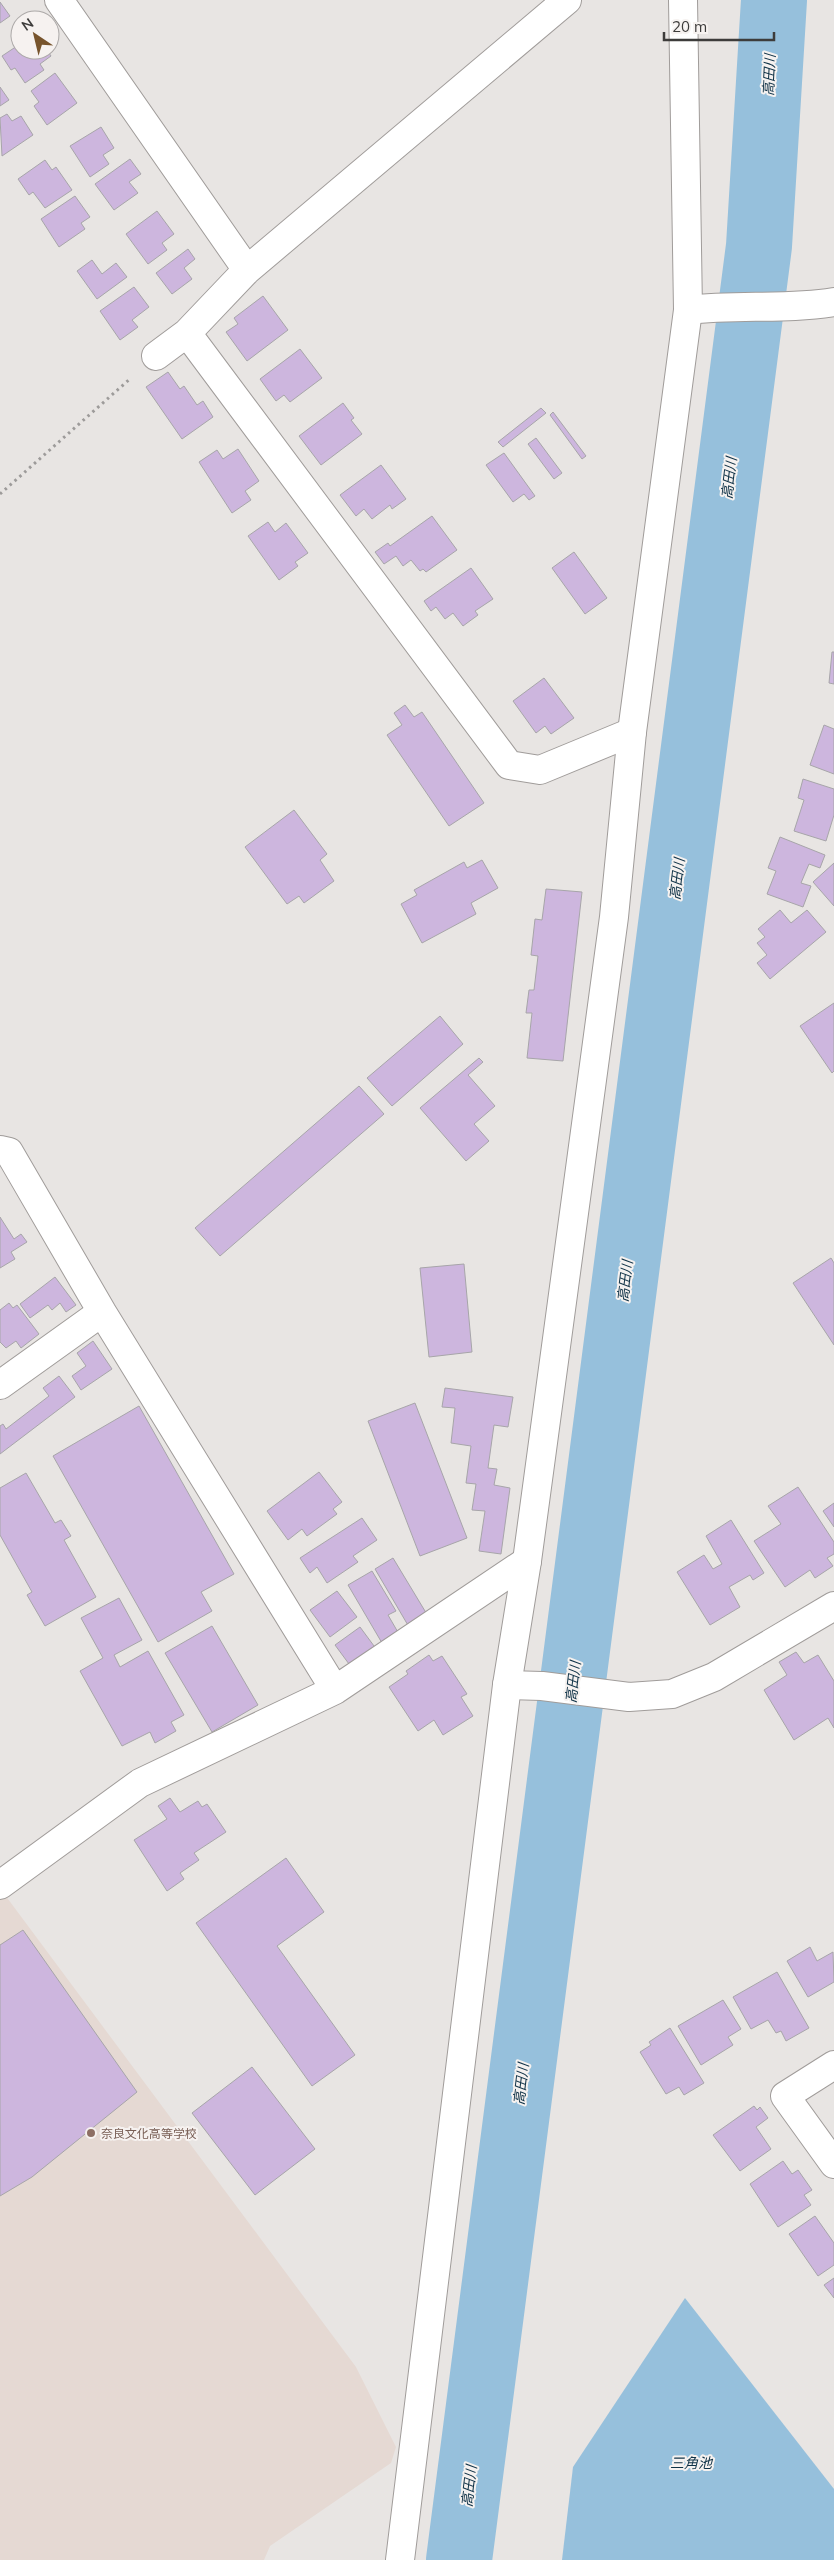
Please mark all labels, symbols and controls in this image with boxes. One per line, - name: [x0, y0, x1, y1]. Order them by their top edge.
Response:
- north arrow: [10, 10, 60, 60]
- scale bar: [664, 10, 774, 42]
- text: N: [18, 14, 37, 35]
- text: 20 m: [672, 17, 707, 36]
- water label: 高田川: [759, 52, 779, 96]
- water label: 高田川: [718, 454, 741, 500]
- water label: 高田川: [666, 855, 689, 901]
- water label: 高田川: [614, 1257, 637, 1303]
- water label: 高田川: [562, 1658, 585, 1704]
- water label: 高田川: [510, 2060, 533, 2106]
- place label: 奈良文化高等学校: [101, 2126, 197, 2141]
- marker: 奈良文化高等学校: [85, 2127, 97, 2139]
- water label: 三角池: [670, 2454, 714, 2472]
- water label: 高田川: [458, 2462, 481, 2508]

